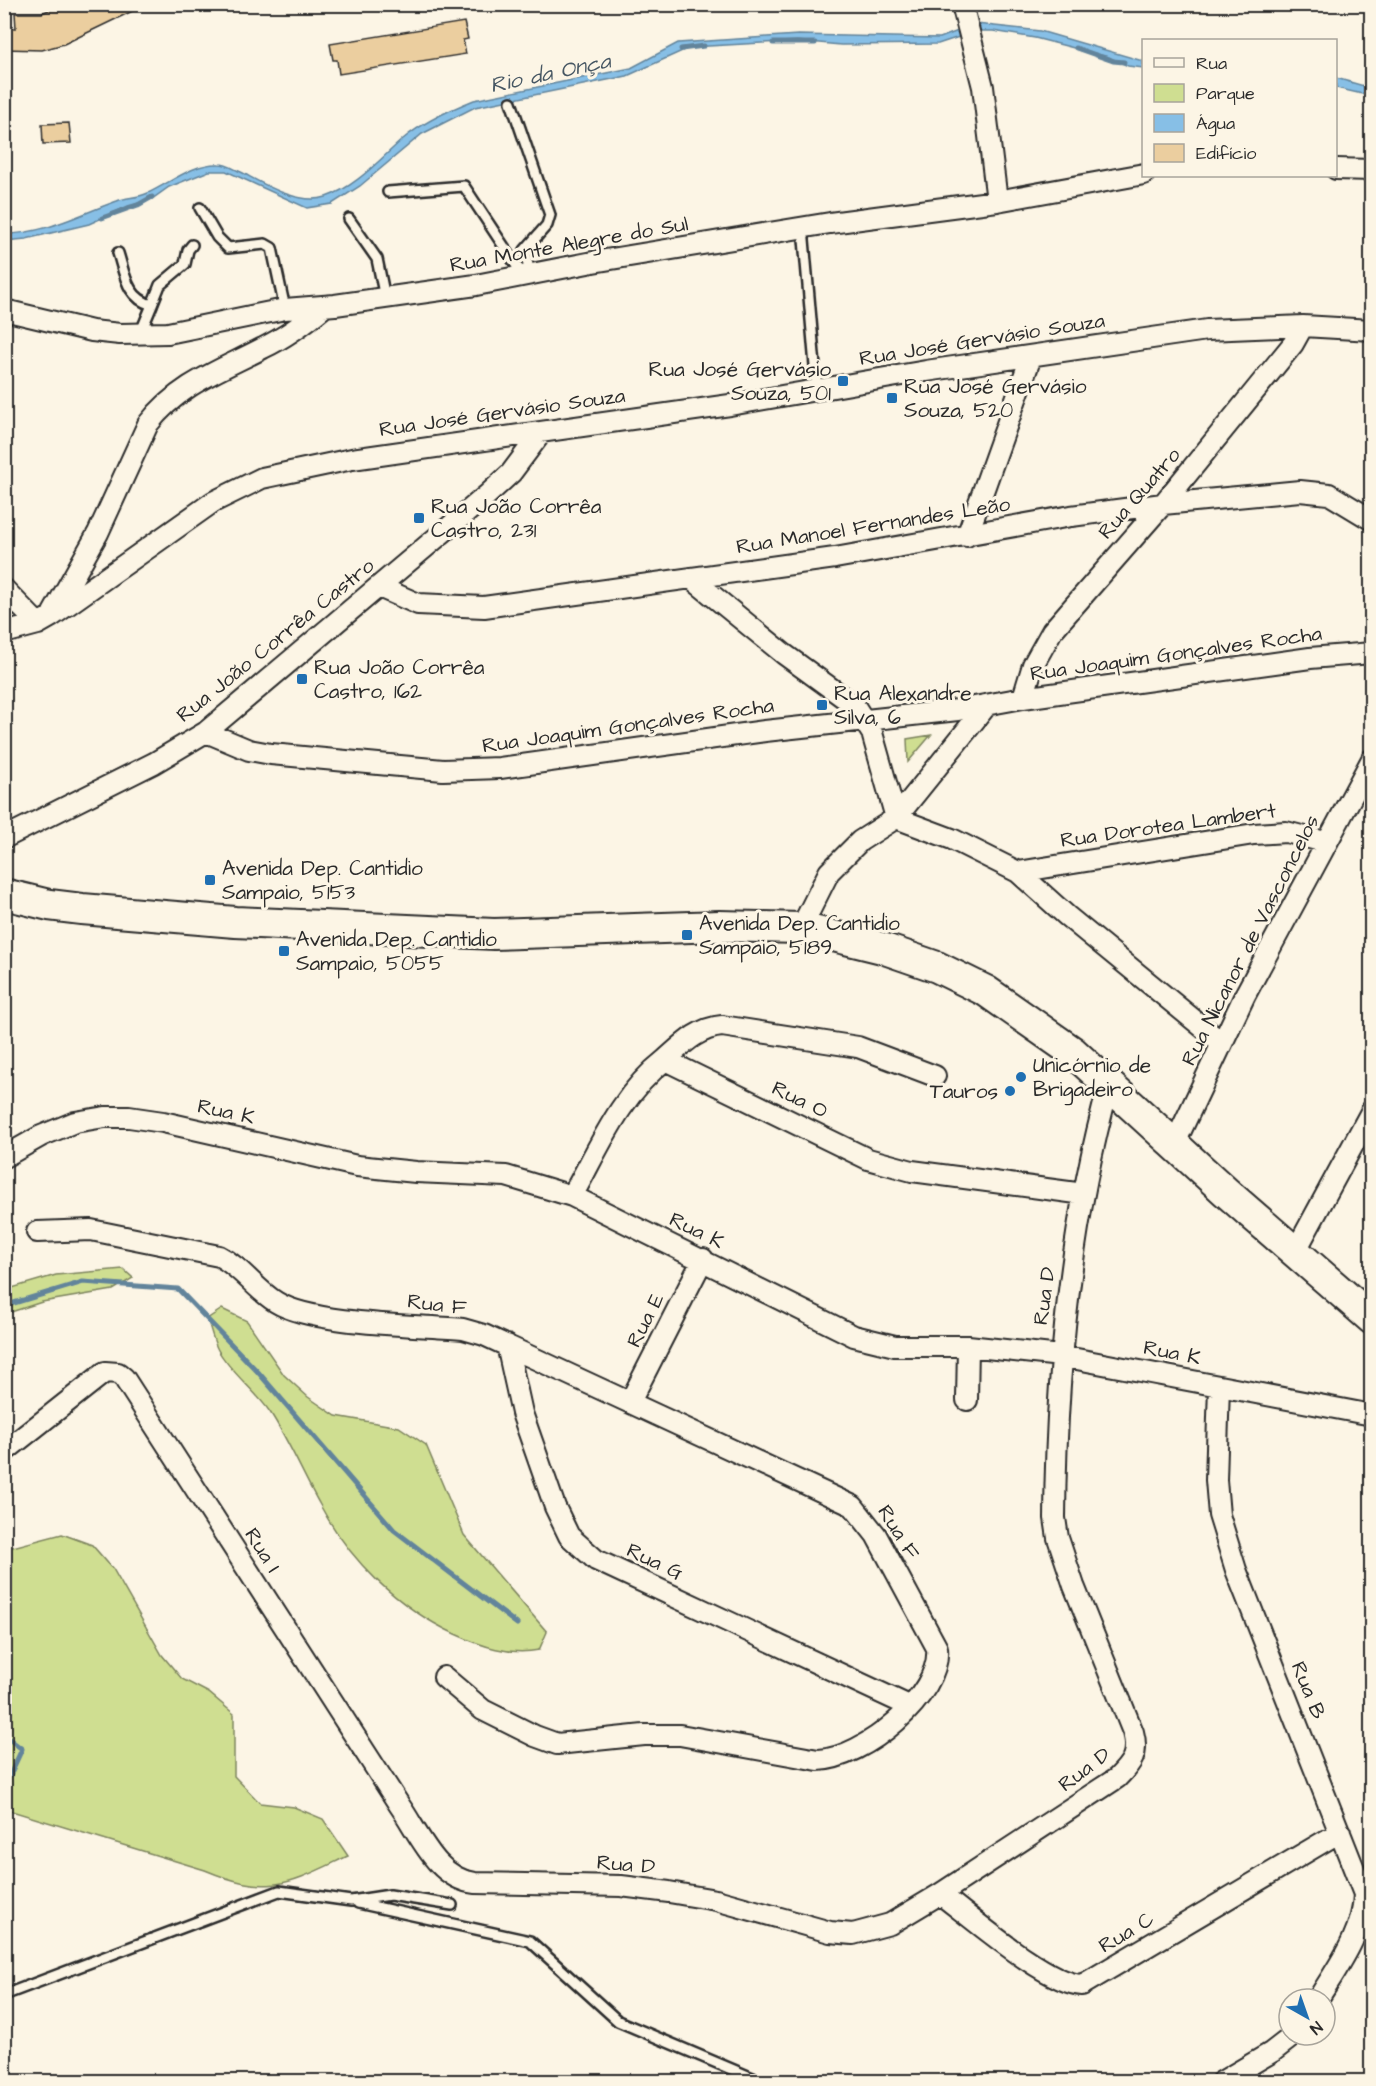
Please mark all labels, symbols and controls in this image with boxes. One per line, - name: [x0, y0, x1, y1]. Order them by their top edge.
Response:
- legend: [1142, 39, 1337, 177]
- water label: Rio da Onça: [487, 45, 615, 101]
- text: Rua: [1196, 51, 1227, 76]
- text: Parque: [1196, 81, 1255, 106]
- text: Água: [1196, 111, 1235, 137]
- text: Edifício: [1196, 141, 1256, 166]
- street label: Rua Monte Alegre do Sul: [448, 209, 691, 282]
- street label: Rua José Gervásio Souza: [857, 306, 1107, 373]
- place label: Rua José Gervásio Souza, 501: [648, 355, 831, 408]
- place label: Rua José Gervásio Souza, 520: [904, 372, 1087, 425]
- marker: Rua José Gervásio Souza, 501: [836, 374, 850, 388]
- street label: Rua José Gervásio Souza: [377, 381, 627, 444]
- marker: Rua José Gervásio Souza, 520: [885, 391, 899, 405]
- street label: Rua Quatro: [1091, 441, 1187, 545]
- street label: Rua Manoel Fernandes Leão: [734, 489, 1012, 561]
- place label: Rua João Corrêa Castro, 231: [431, 492, 602, 545]
- marker: Rua João Corrêa Castro, 231: [412, 511, 426, 525]
- street label: Rua João Corrêa Castro: [170, 551, 381, 729]
- street label: Rua Joaquim Gonçalves Rocha: [1028, 619, 1324, 688]
- place label: Rua João Corrêa Castro, 162: [314, 653, 485, 706]
- marker: Rua João Corrêa Castro, 162: [295, 672, 309, 686]
- place label: Rua Alexandre Silva, 6: [834, 679, 972, 732]
- street label: Rua Joaquim Gonçalves Rocha: [480, 691, 776, 760]
- marker: Rua Alexandre Silva, 6: [815, 698, 829, 712]
- street label: Rua Dorotea Lambert: [1058, 796, 1278, 855]
- street label: Rua Nicanor de Vasconcelos: [1174, 810, 1327, 1071]
- place label: Avenida Dep. Cantidio Sampaio, 5153: [222, 854, 423, 908]
- marker: Avenida Dep. Cantidio Sampaio, 5153: [203, 873, 217, 887]
- place label: Avenida Dep. Cantidio Sampaio, 5189: [699, 909, 900, 963]
- place label: Avenida Dep. Cantidio Sampaio, 5055: [296, 925, 497, 979]
- marker: Avenida Dep. Cantidio Sampaio, 5189: [680, 928, 694, 942]
- marker: Avenida Dep. Cantidio Sampaio, 5055: [277, 944, 291, 958]
- place label: Unicórnio de Brigadeiro: [1033, 1051, 1151, 1106]
- marker: Unicórnio de Brigadeiro: [1014, 1070, 1028, 1084]
- street label: Rua O: [767, 1074, 833, 1125]
- place label: Tauros: [930, 1077, 998, 1106]
- marker: Tauros: [1003, 1084, 1017, 1098]
- street label: Rua K: [195, 1091, 257, 1132]
- street label: Rua K: [665, 1205, 729, 1256]
- street label: Rua D: [1026, 1265, 1063, 1327]
- street label: Rua F: [406, 1286, 469, 1323]
- street label: Rua E: [620, 1288, 672, 1352]
- street label: Rua K: [1141, 1333, 1203, 1372]
- street label: Rua F: [871, 1499, 927, 1565]
- street label: Rua I: [238, 1522, 288, 1578]
- street label: Rua G: [622, 1536, 688, 1587]
- street label: Rua B: [1284, 1657, 1333, 1723]
- street label: Rua D: [1052, 1740, 1117, 1799]
- street label: Rua D: [596, 1848, 657, 1882]
- street label: Rua C: [1093, 1905, 1159, 1960]
- north arrow: [1277, 1987, 1337, 2047]
- text: N: [1305, 2016, 1327, 2039]

